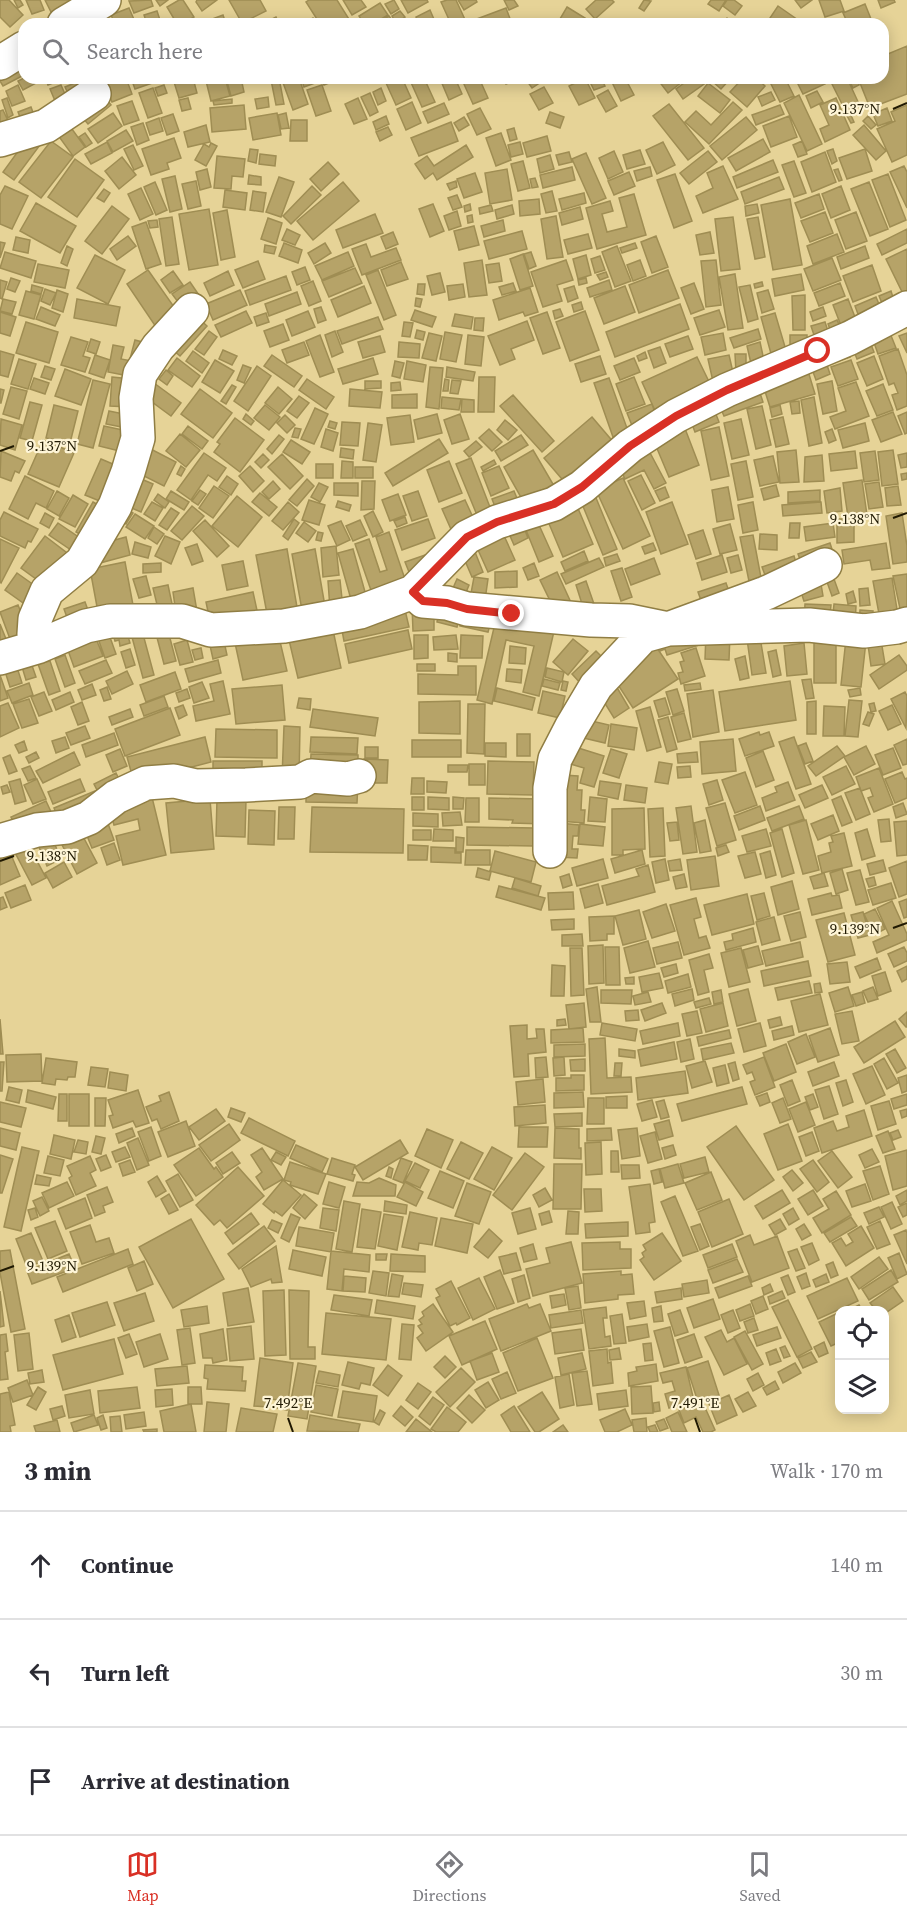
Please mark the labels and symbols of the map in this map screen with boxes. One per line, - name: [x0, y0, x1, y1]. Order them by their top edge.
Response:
- text: 9.137°N: [830, 98, 880, 119]
- route start: [804, 337, 830, 363]
- text: 9.137°N: [27, 435, 77, 456]
- text: 9.138°N: [830, 508, 880, 529]
- route end: [498, 600, 524, 626]
- text: 9.138°N: [27, 845, 77, 866]
- text: 9.139°N: [830, 918, 880, 939]
- text: 9.139°N: [27, 1255, 77, 1276]
- text: 7.492°E: [264, 1392, 312, 1413]
- text: 7.491°E: [671, 1392, 719, 1413]

